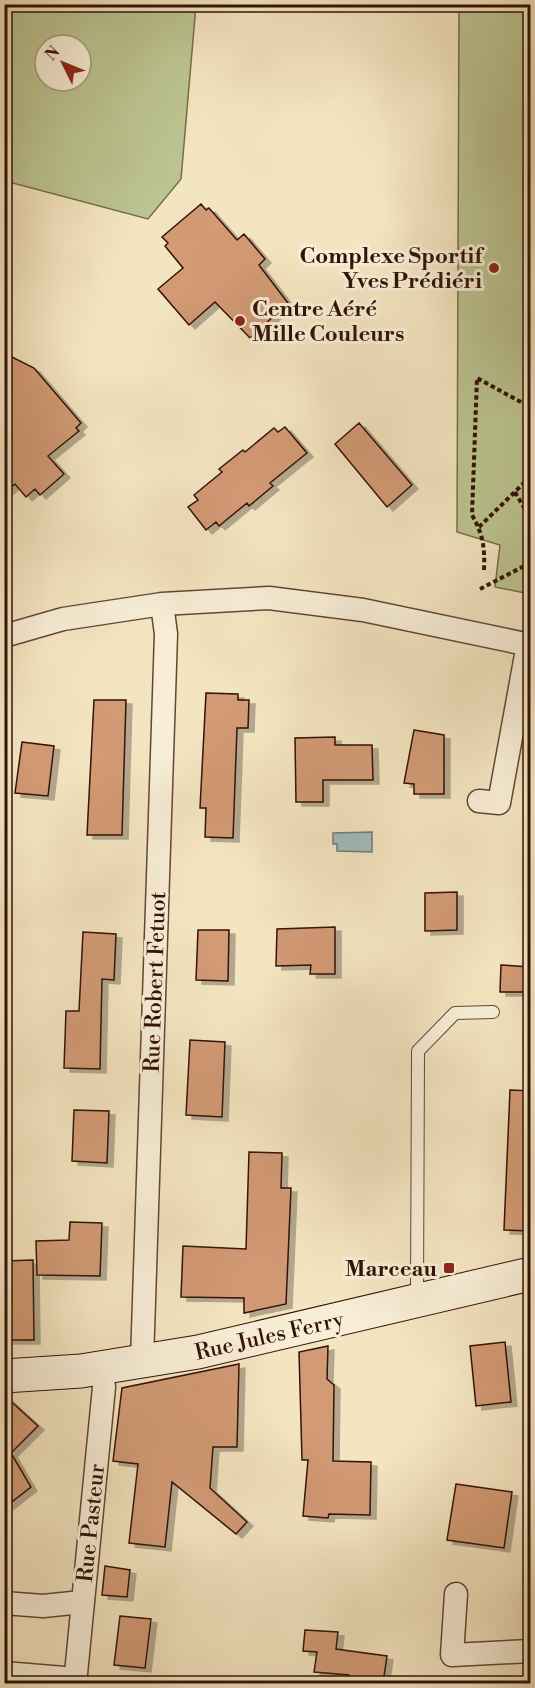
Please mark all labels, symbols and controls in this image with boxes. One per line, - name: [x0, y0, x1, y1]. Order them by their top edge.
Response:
- north arrow: [33, 33, 93, 93]
- text: N: [41, 42, 65, 65]
- place label: Complexe Sportif Yves Prédiéri: [300, 243, 485, 295]
- marker: Complexe Sportif Yves Prédiéri: [487, 261, 501, 275]
- place label: Centre Aéré Mille Couleurs: [252, 296, 404, 348]
- marker: Centre Aéré Mille Couleurs: [233, 314, 247, 328]
- street label: Rue Robert Fetuot: [139, 891, 172, 1073]
- place label: Marceau: [345, 1256, 438, 1283]
- marker: Marceau: [442, 1261, 456, 1275]
- street label: Rue Jules Ferry: [192, 1306, 347, 1367]
- street label: Rue Pasteur: [72, 1463, 111, 1584]

